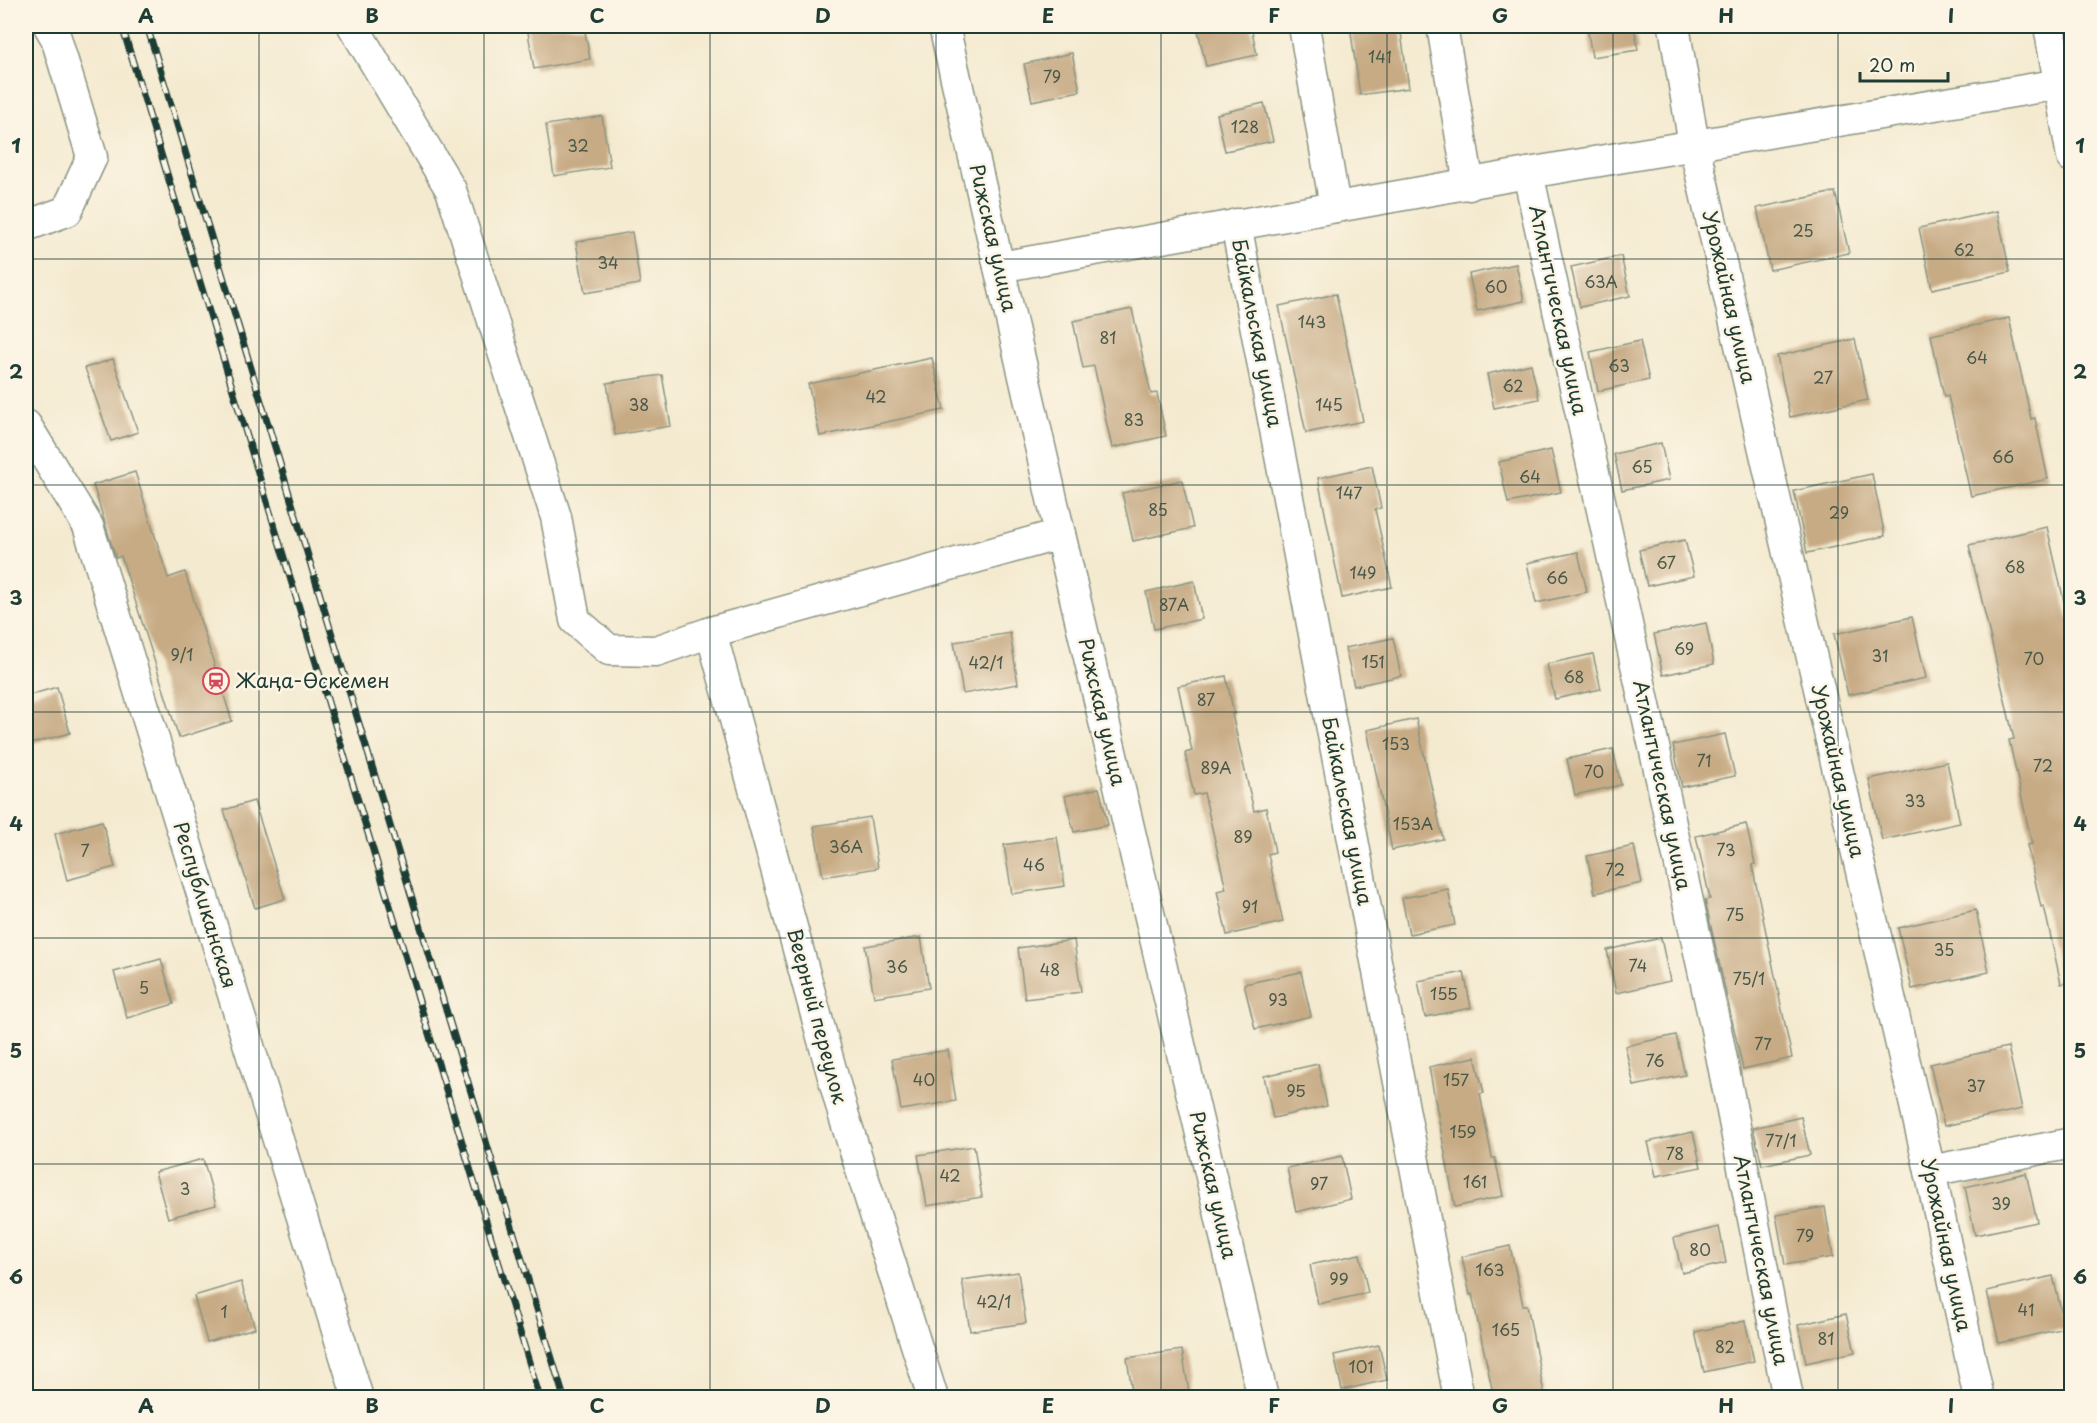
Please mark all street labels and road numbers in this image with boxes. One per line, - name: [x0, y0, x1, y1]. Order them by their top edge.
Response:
- street label: Рижская улица: [962, 161, 1026, 315]
- street label: Атлантическая улица: [1522, 202, 1596, 418]
- street label: Урожайная улица: [1695, 207, 1765, 387]
- street label: Байкальская улица: [1225, 236, 1291, 430]
- street label: Рижская улица: [1071, 635, 1135, 789]
- street label: Атлантическая улица: [1626, 677, 1700, 893]
- street label: Урожайная улица: [1804, 681, 1874, 861]
- street label: Байкальская улица: [1315, 714, 1381, 908]
- street label: Республиканская: [166, 818, 246, 992]
- street label: Веерный переулок: [780, 924, 856, 1107]
- street label: Рижская улица: [1182, 1108, 1246, 1262]
- street label: Атлантическая улица: [1727, 1152, 1797, 1368]
- street label: Урожайная улица: [1914, 1155, 1980, 1335]

